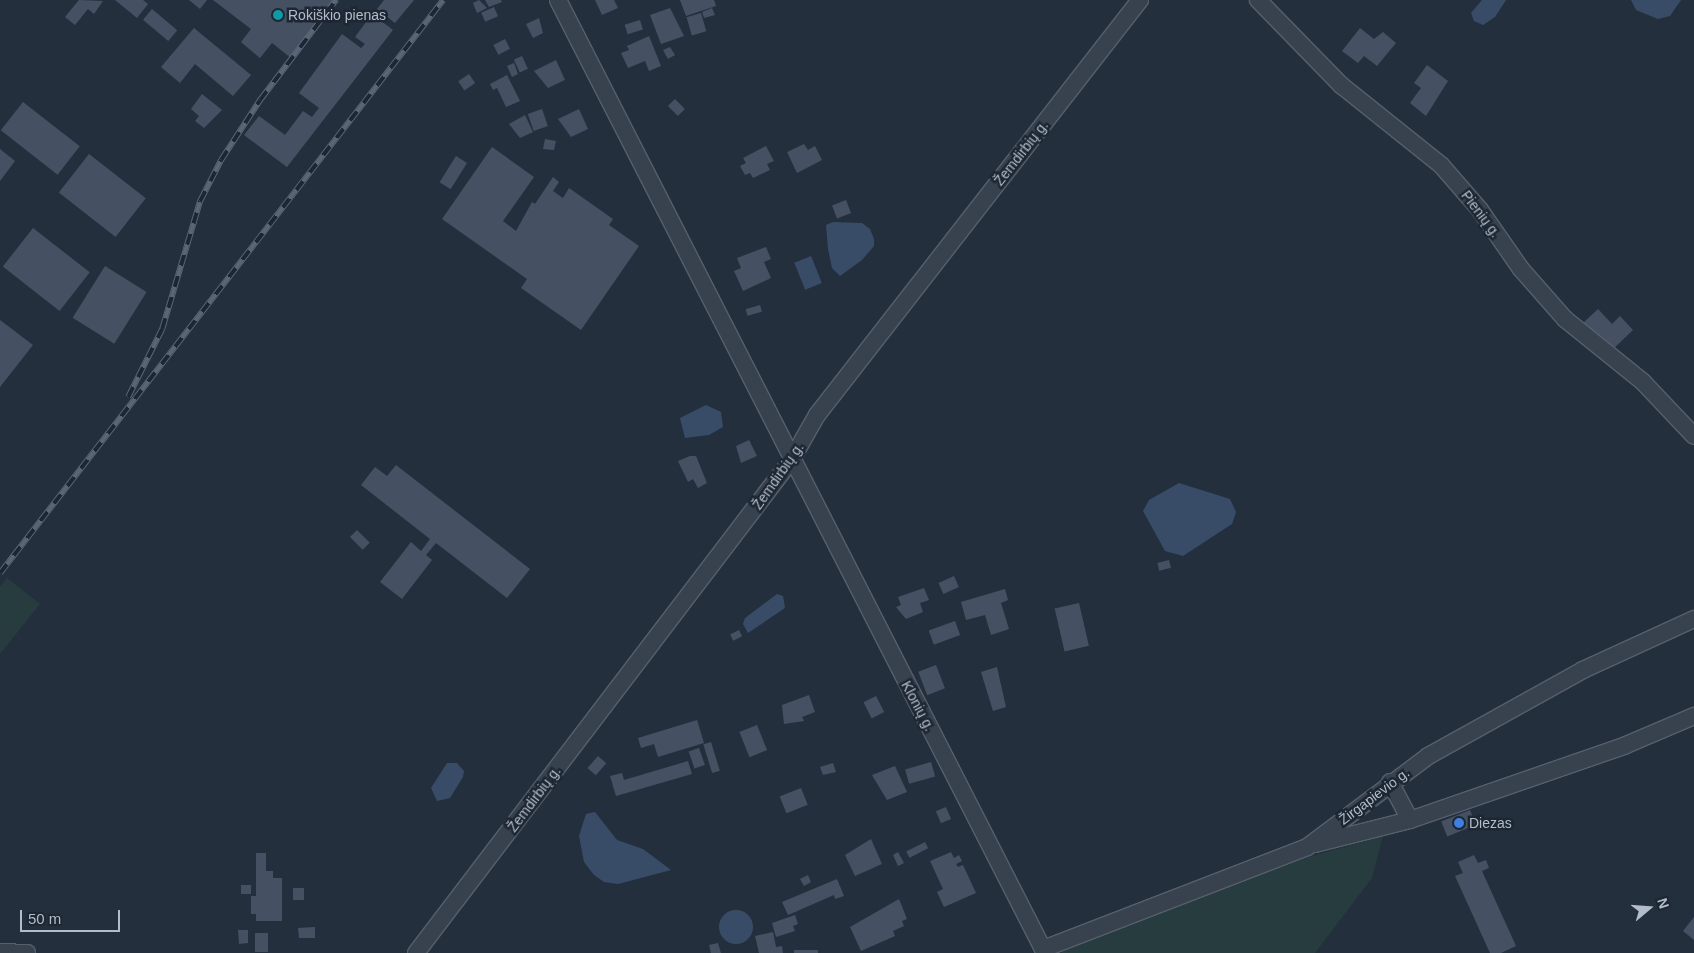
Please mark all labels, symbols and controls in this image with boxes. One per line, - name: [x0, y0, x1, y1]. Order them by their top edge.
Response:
- place label: Rokiškio pienas: [288, 7, 386, 23]
- marker: Rokiškio pienas: [272, 9, 284, 21]
- street label: Žemdirbių g.: [990, 117, 1052, 189]
- street label: Pienių g.: [1458, 187, 1504, 241]
- street label: Žemdirbių g.: [749, 439, 807, 513]
- street label: Klonių g.: [898, 678, 938, 734]
- street label: Žemdirbių g.: [504, 763, 564, 835]
- street label: Žirgapievio g.: [1335, 764, 1413, 828]
- place label: Diezas: [1469, 815, 1512, 831]
- marker: Diezas: [1453, 817, 1465, 829]
- north arrow: [1624, 883, 1674, 933]
- text: N: [1654, 896, 1672, 911]
- scale bar: [22, 900, 122, 932]
- text: 50 m: [28, 910, 61, 927]

